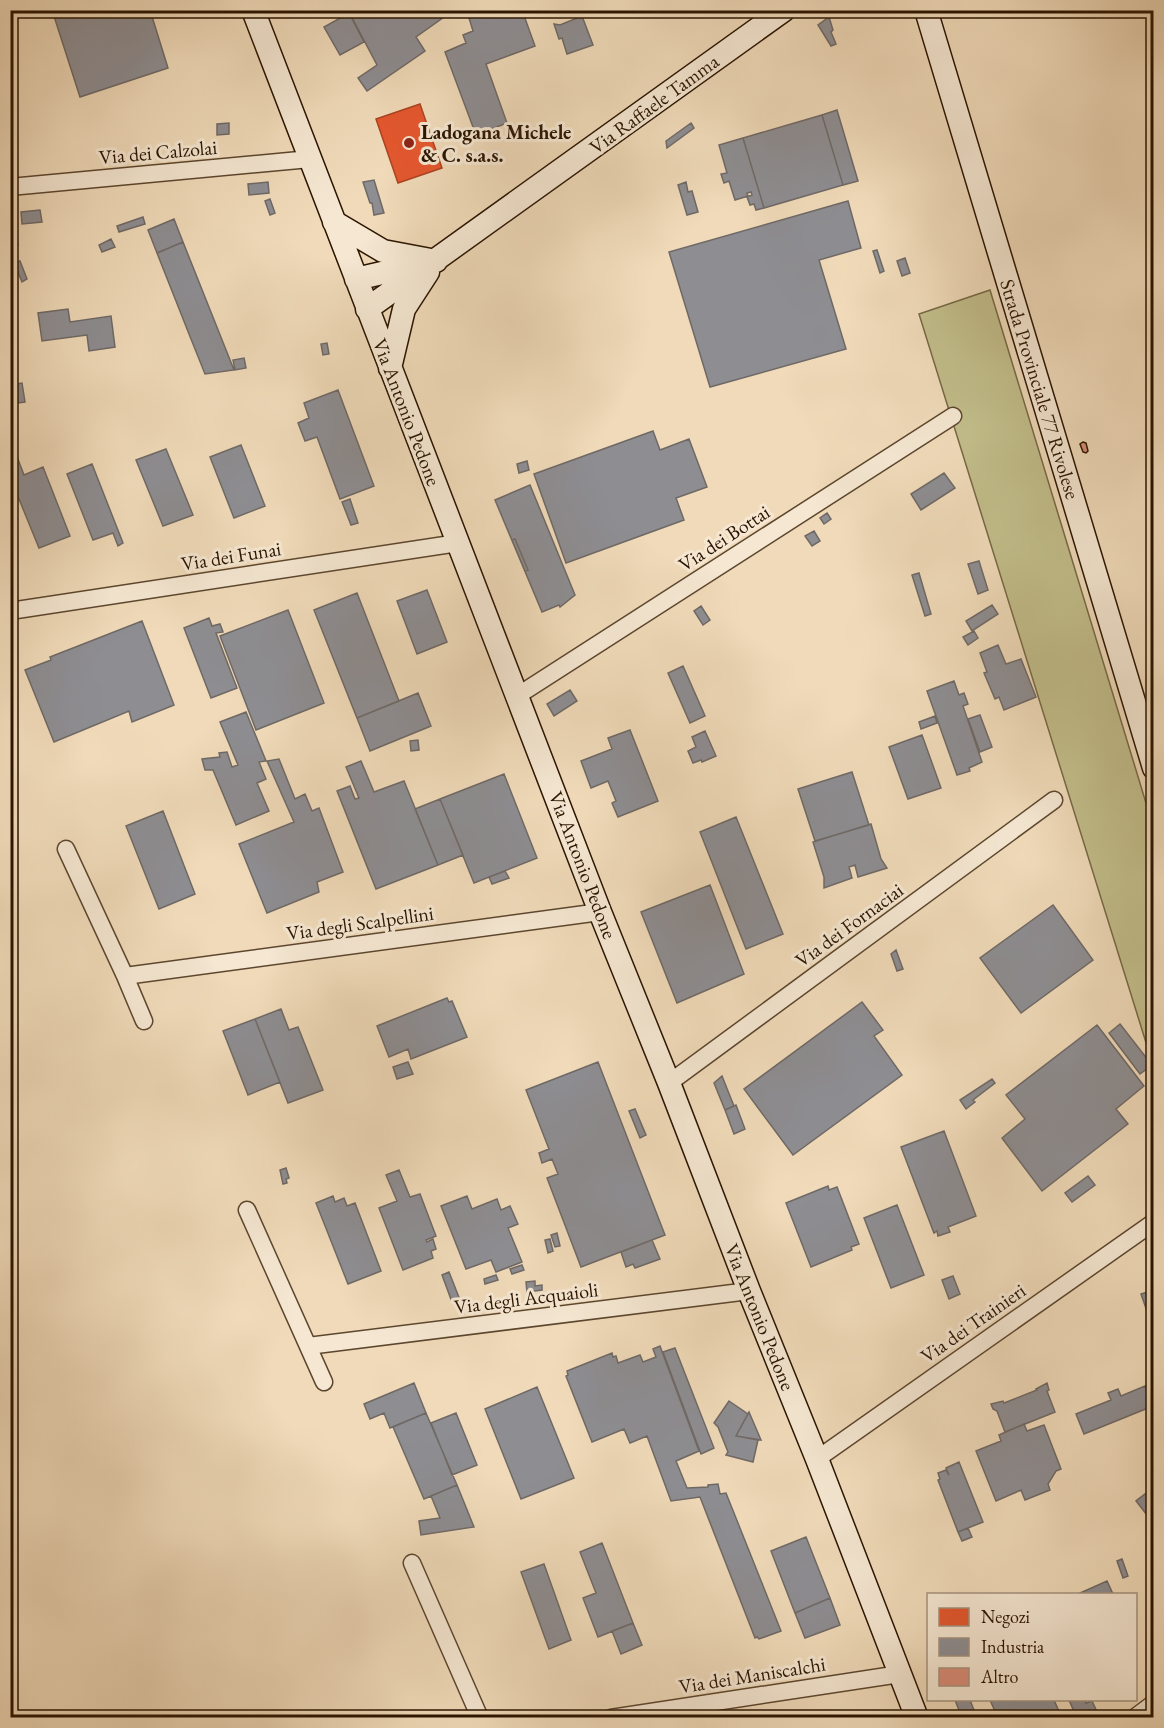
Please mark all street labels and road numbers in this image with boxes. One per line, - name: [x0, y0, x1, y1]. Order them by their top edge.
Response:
- street label: Via Raffaele Tamma: [584, 48, 724, 160]
- street label: Via dei Calzolai: [98, 134, 218, 170]
- street label: Strada Provinciale 77 Rivolese: [994, 276, 1086, 502]
- street label: Via Antonio Pedone: [367, 335, 447, 490]
- street label: Via dei Bottai: [673, 499, 775, 577]
- street label: Via dei Funai: [179, 535, 283, 577]
- street label: Via Antonio Pedone: [543, 788, 623, 943]
- street label: Via dei Fornaciai: [790, 877, 908, 973]
- street label: Via degli Scalpellini: [285, 900, 435, 946]
- street label: Via Antonio Pedone: [719, 1240, 801, 1394]
- street label: Via degli Acquaioli: [452, 1276, 600, 1320]
- street label: Via dei Trainieri: [915, 1277, 1031, 1369]
- street label: Via dei Maniscalchi: [677, 1651, 827, 1699]

